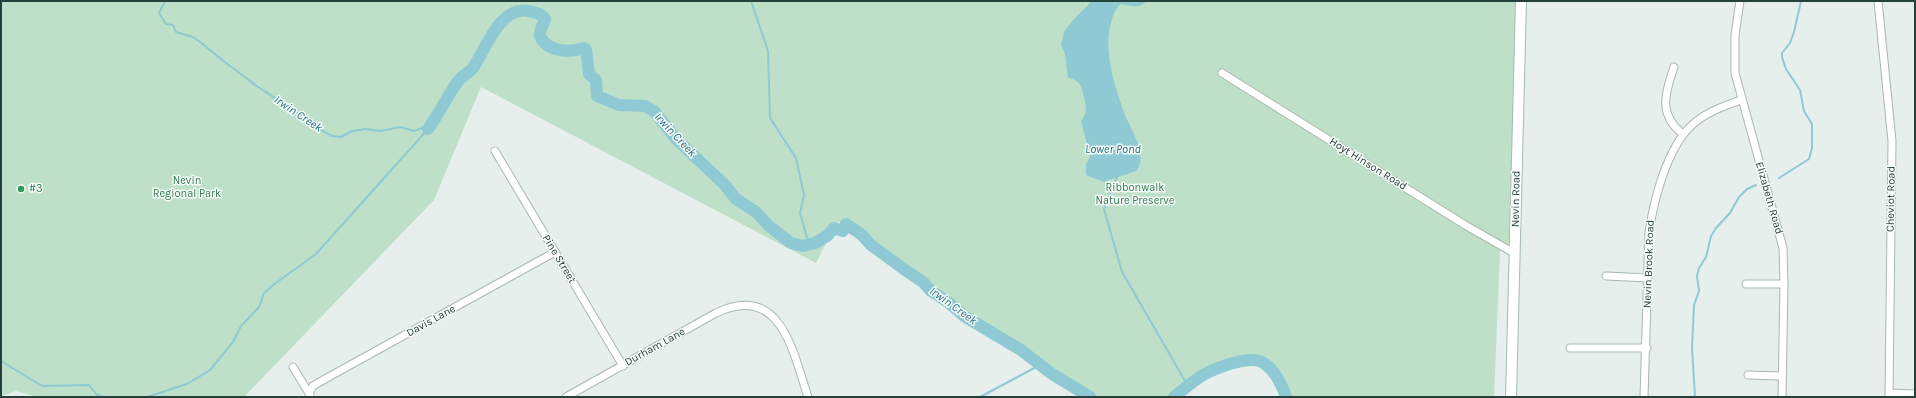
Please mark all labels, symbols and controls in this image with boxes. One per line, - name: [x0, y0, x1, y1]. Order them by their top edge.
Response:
- water label: Irwin Creek: [271, 93, 325, 135]
- water label: Irwin Creek: [651, 110, 699, 160]
- street label: Hoyt Hinson Road: [1327, 135, 1409, 193]
- water label: Lower Pond: [1085, 143, 1141, 157]
- street label: Elizabeth Road: [1752, 160, 1786, 236]
- street label: Cheviot Road: [1884, 166, 1898, 232]
- street label: Nevin Road: [1509, 171, 1523, 227]
- park label: Nevin Regional Park: [153, 174, 221, 200]
- park label: Ribbonwalk Nature Preserve: [1096, 181, 1174, 207]
- place label: #3: [29, 182, 42, 196]
- marker: #3: [16, 184, 26, 194]
- street label: Nevin Brook Road: [1641, 220, 1657, 308]
- street label: Pine Street: [539, 232, 579, 286]
- water label: Irwin Creek: [926, 284, 980, 328]
- street label: Davis Lane: [404, 302, 458, 340]
- street label: Durham Lane: [623, 325, 687, 369]

